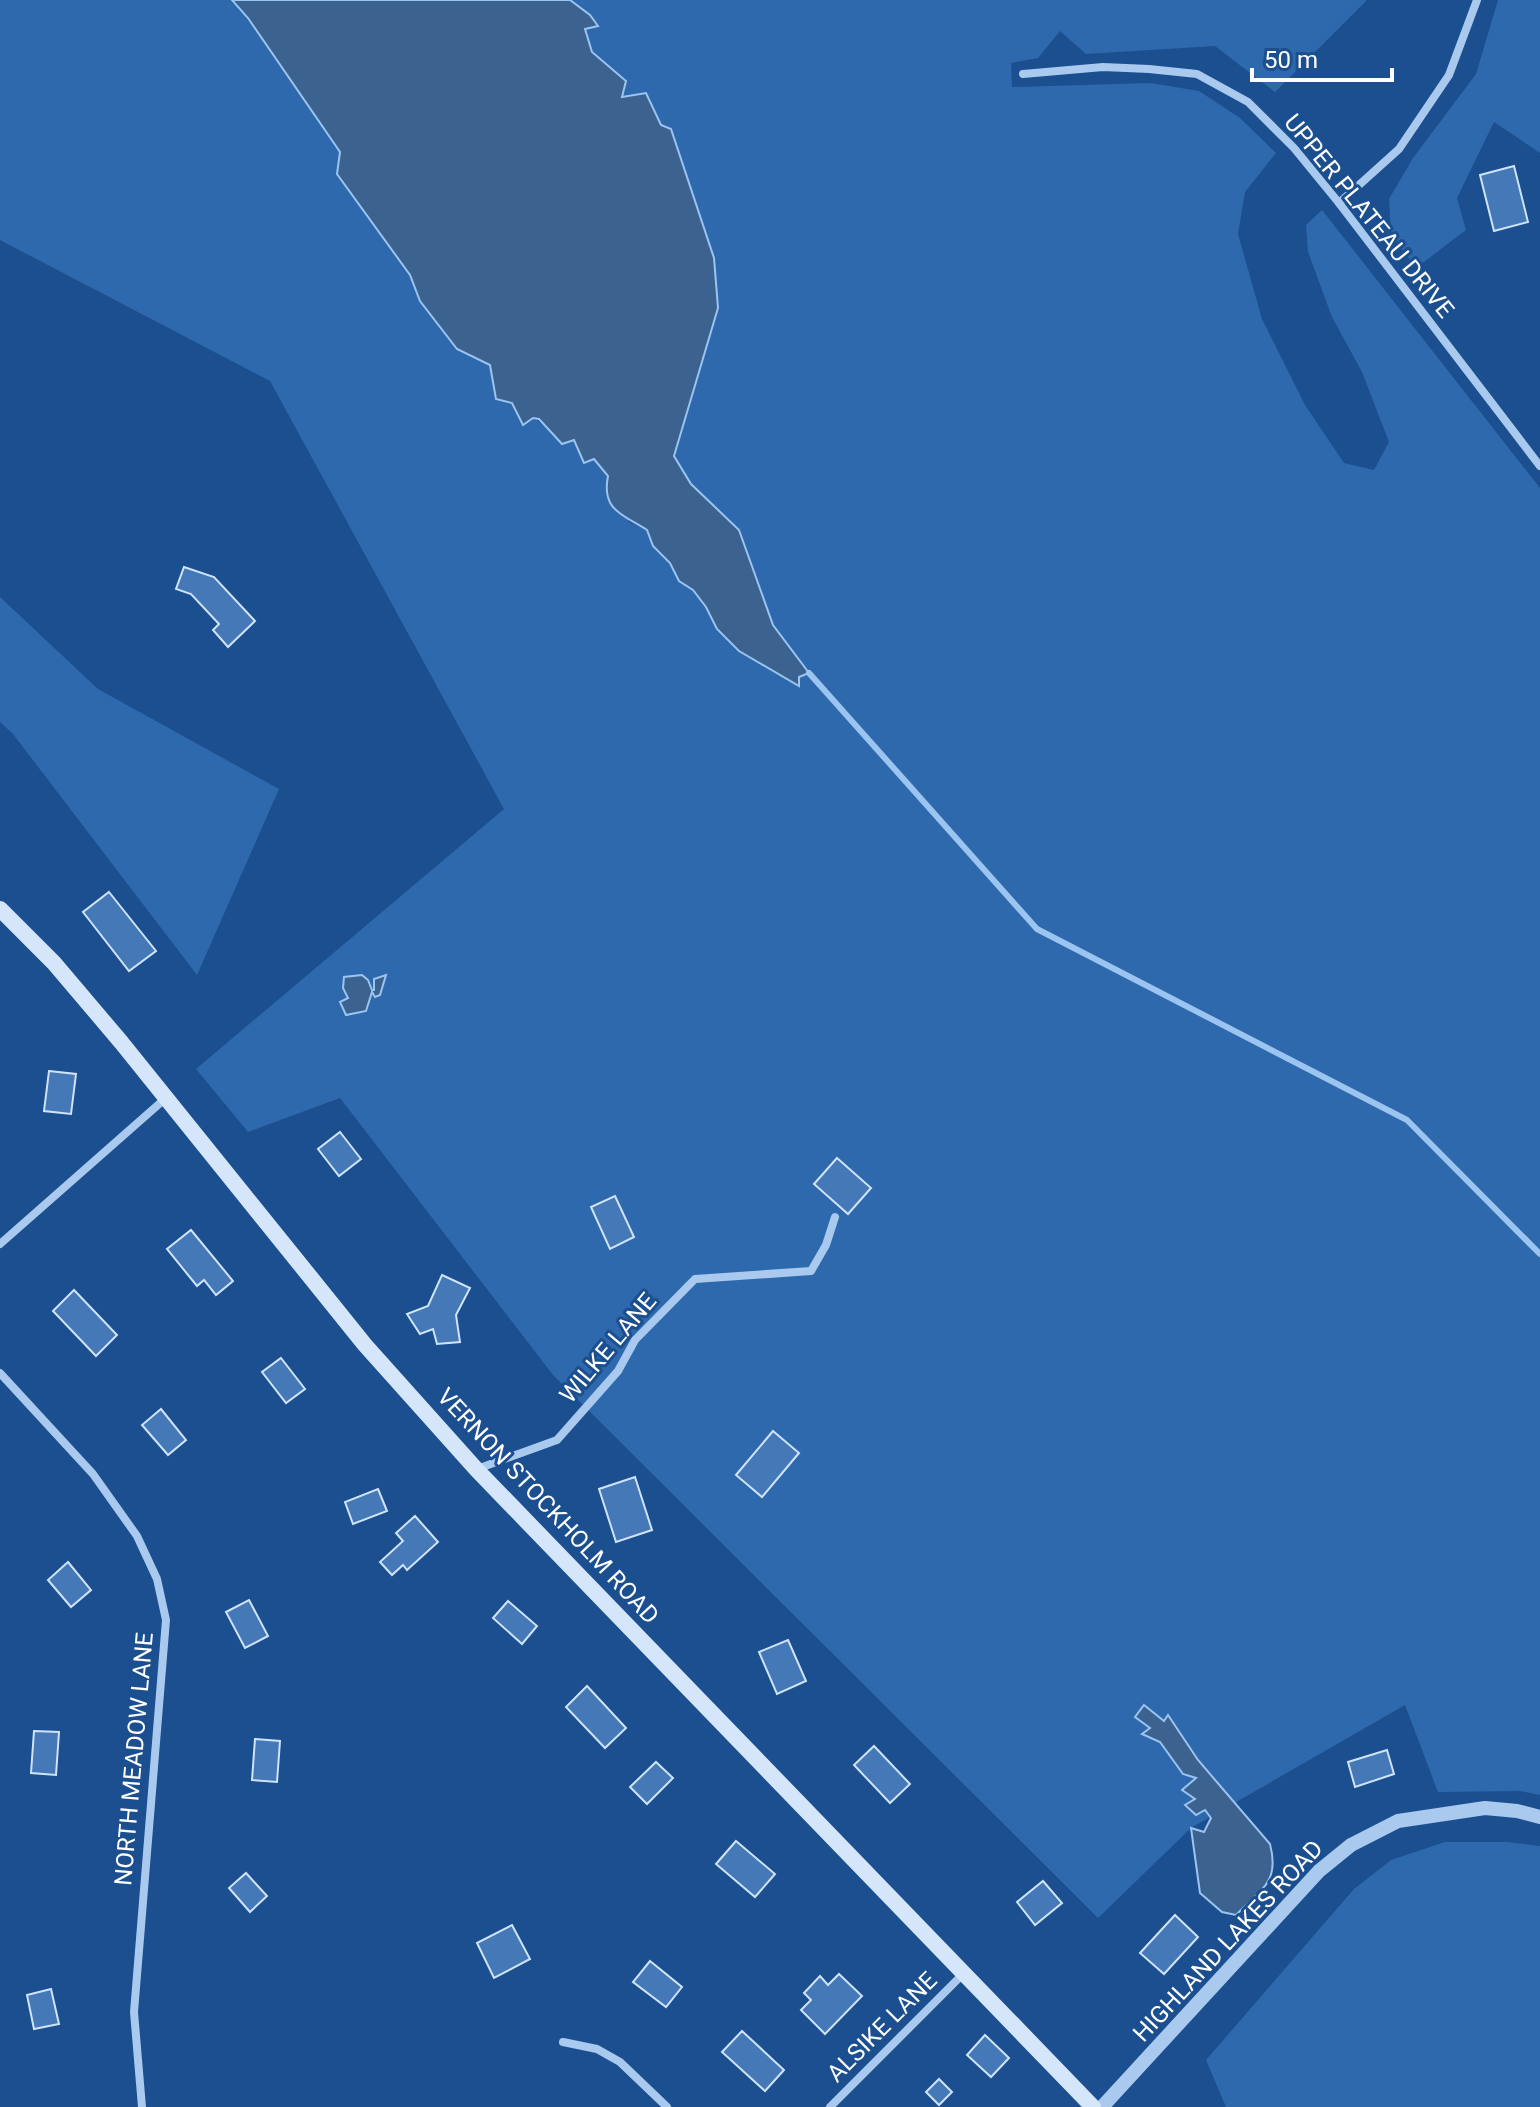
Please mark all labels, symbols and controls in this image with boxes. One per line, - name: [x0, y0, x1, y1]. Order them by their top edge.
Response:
- scale bar: [1252, 32, 1392, 82]
- text: 50 m: [1264, 46, 1318, 74]
- street label: UPPER PLATEAU DRIVE: [1278, 109, 1460, 323]
- street label: WILKE LANE: [554, 1287, 662, 1409]
- street label: VERNON STOCKHOLM ROAD: [431, 1382, 665, 1630]
- street label: NORTH MEADOW LANE: [109, 1631, 159, 1887]
- street label: HIGHLAND LAKES ROAD: [1127, 1835, 1329, 2047]
- street label: ALSIKE LANE: [821, 1966, 943, 2088]

